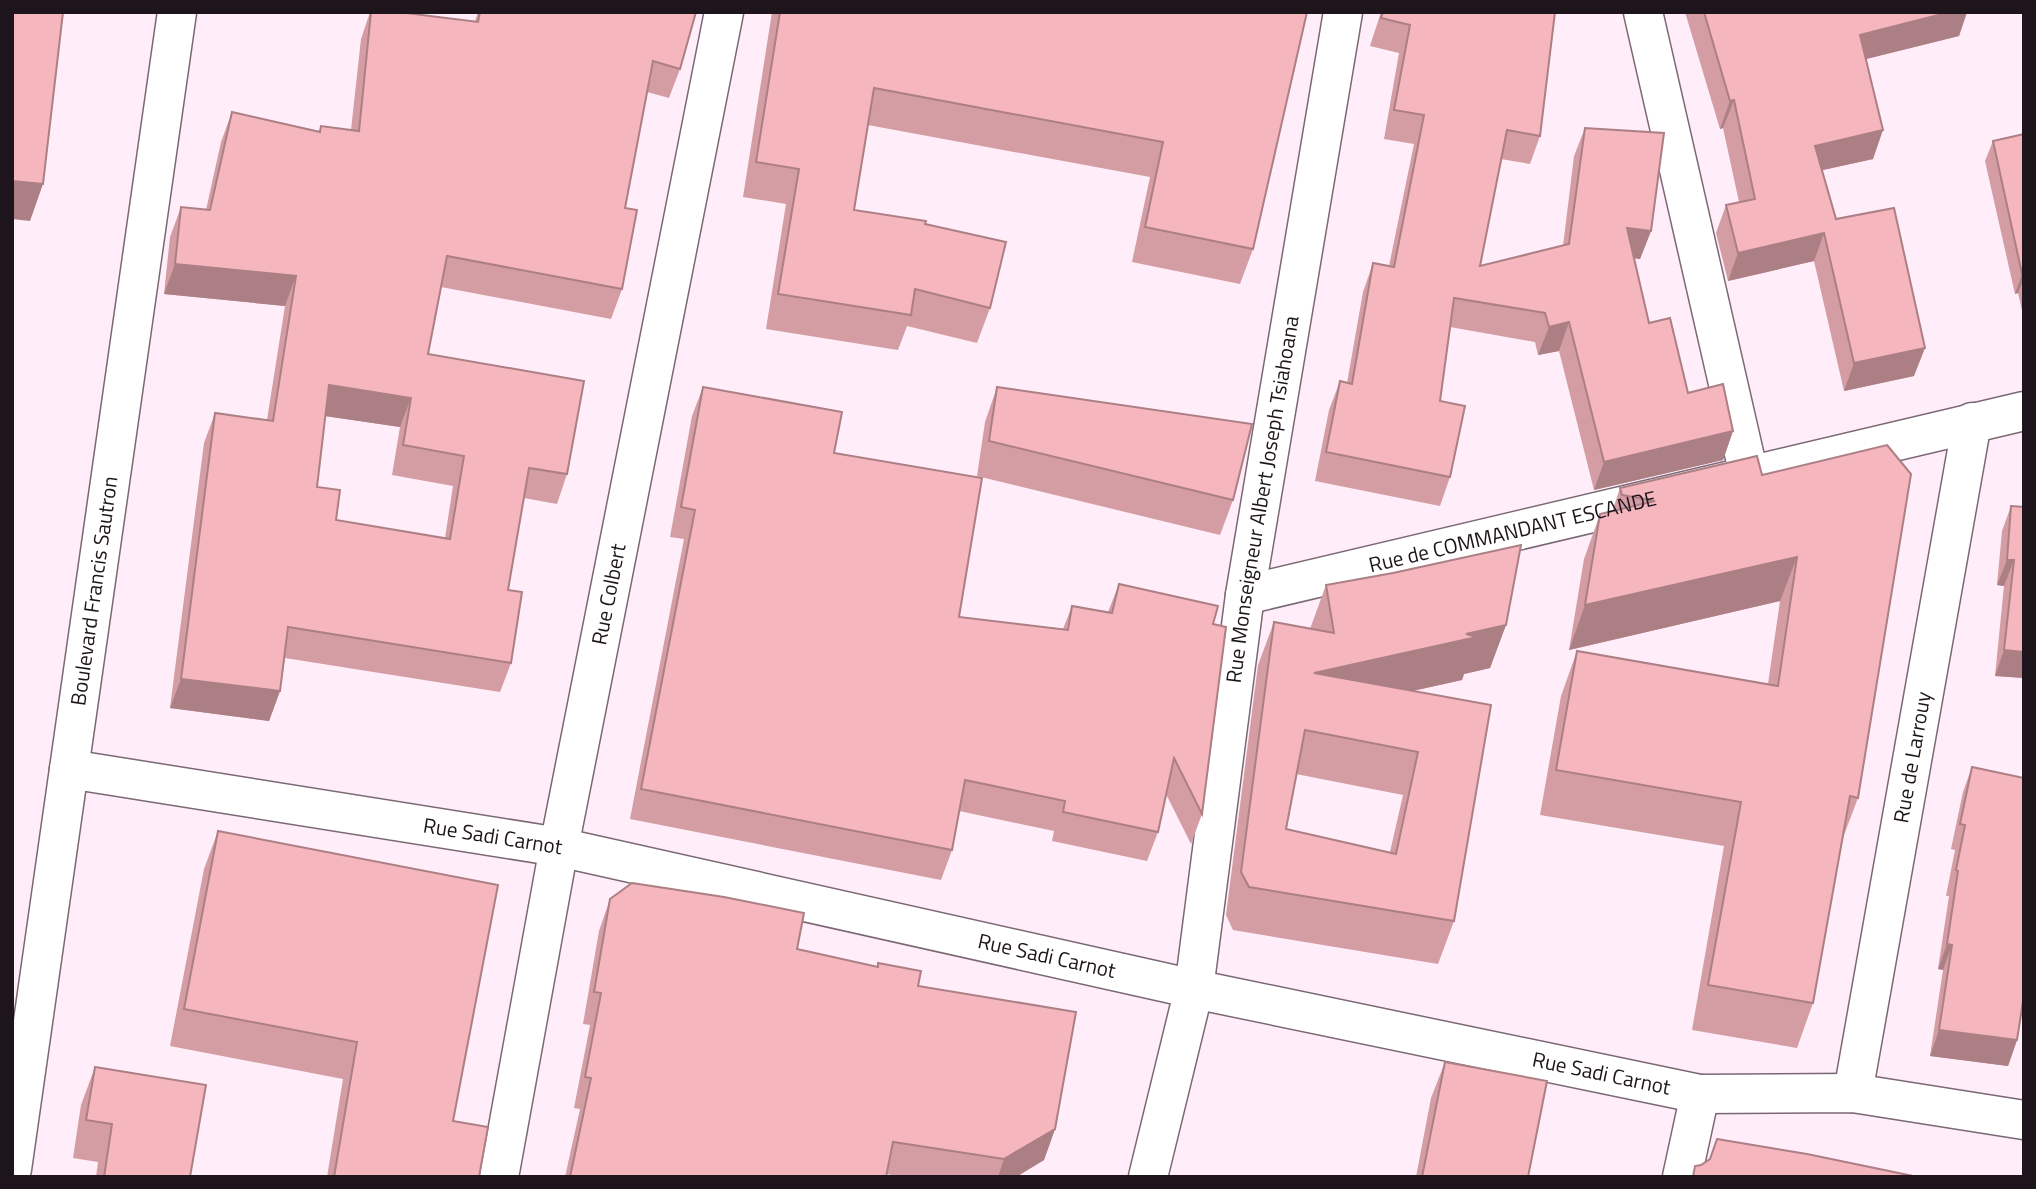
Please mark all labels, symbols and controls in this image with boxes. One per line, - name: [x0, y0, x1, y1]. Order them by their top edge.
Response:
- street label: Rue Monseigneur Albert Joseph Tsiahoana: [1217, 313, 1307, 685]
- street label: Boulevard Francis Sautron: [61, 474, 126, 708]
- street label: Rue de COMMANDANT ESCANDE: [1365, 481, 1659, 580]
- street label: Rue Colbert: [582, 540, 634, 648]
- street label: Rue de Larrouy: [1884, 689, 1939, 825]
- street label: Rue Sadi Carnot: [421, 809, 565, 862]
- street label: Rue Sadi Carnot: [975, 924, 1120, 986]
- street label: Rue Sadi Carnot: [1530, 1043, 1674, 1103]

